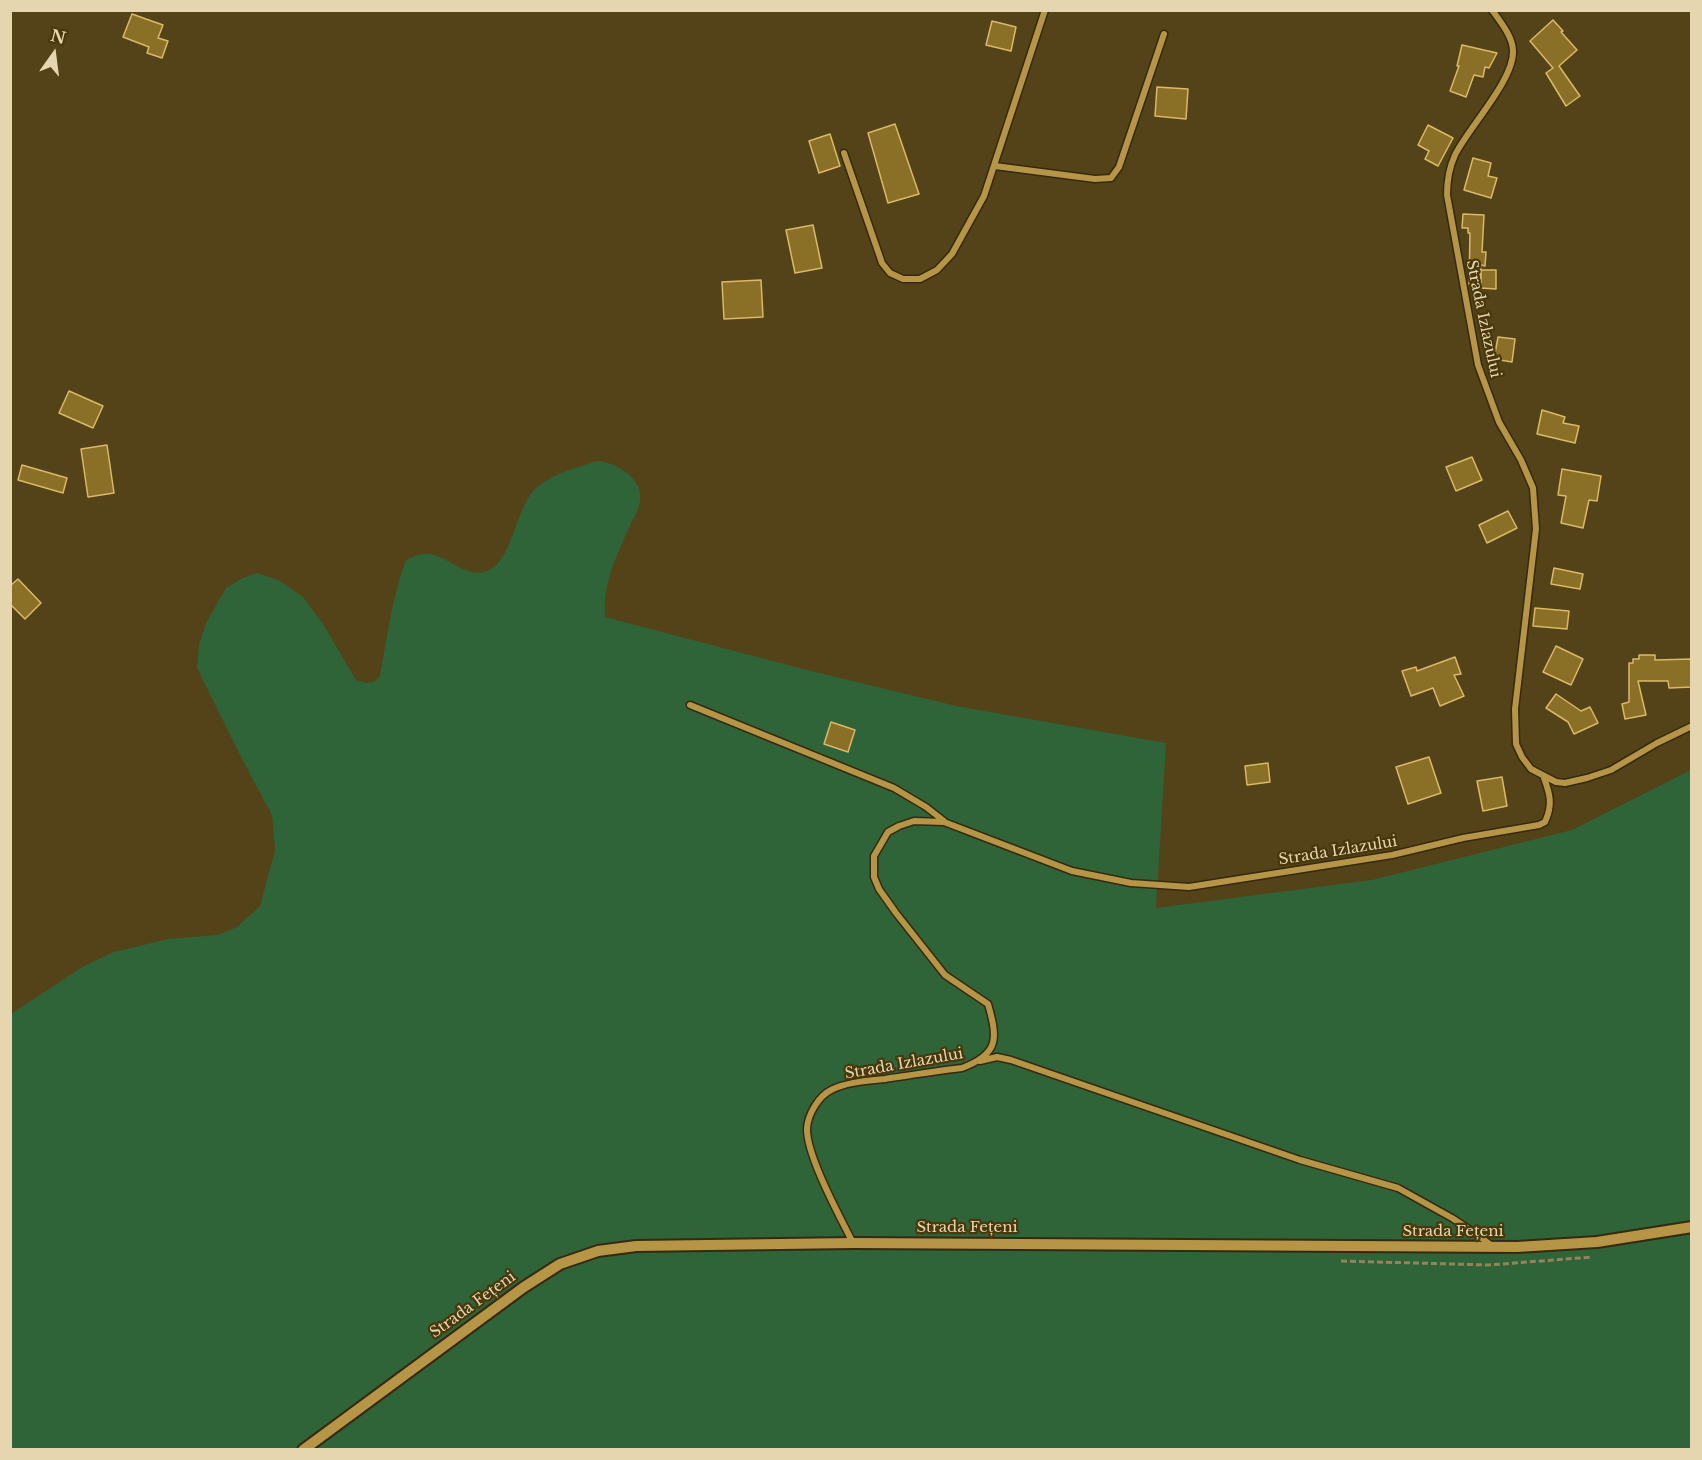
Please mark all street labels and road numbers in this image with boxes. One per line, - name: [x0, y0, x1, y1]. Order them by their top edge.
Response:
- street label: Strada Izlazului: [1462, 259, 1504, 379]
- street label: Strada Izlazului: [1277, 833, 1399, 869]
- street label: Strada Izlazului: [844, 1045, 964, 1083]
- street label: Strada Fețeni: [916, 1219, 1018, 1237]
- street label: Strada Fețeni: [1402, 1223, 1504, 1241]
- street label: Strada Fețeni: [427, 1268, 519, 1342]

